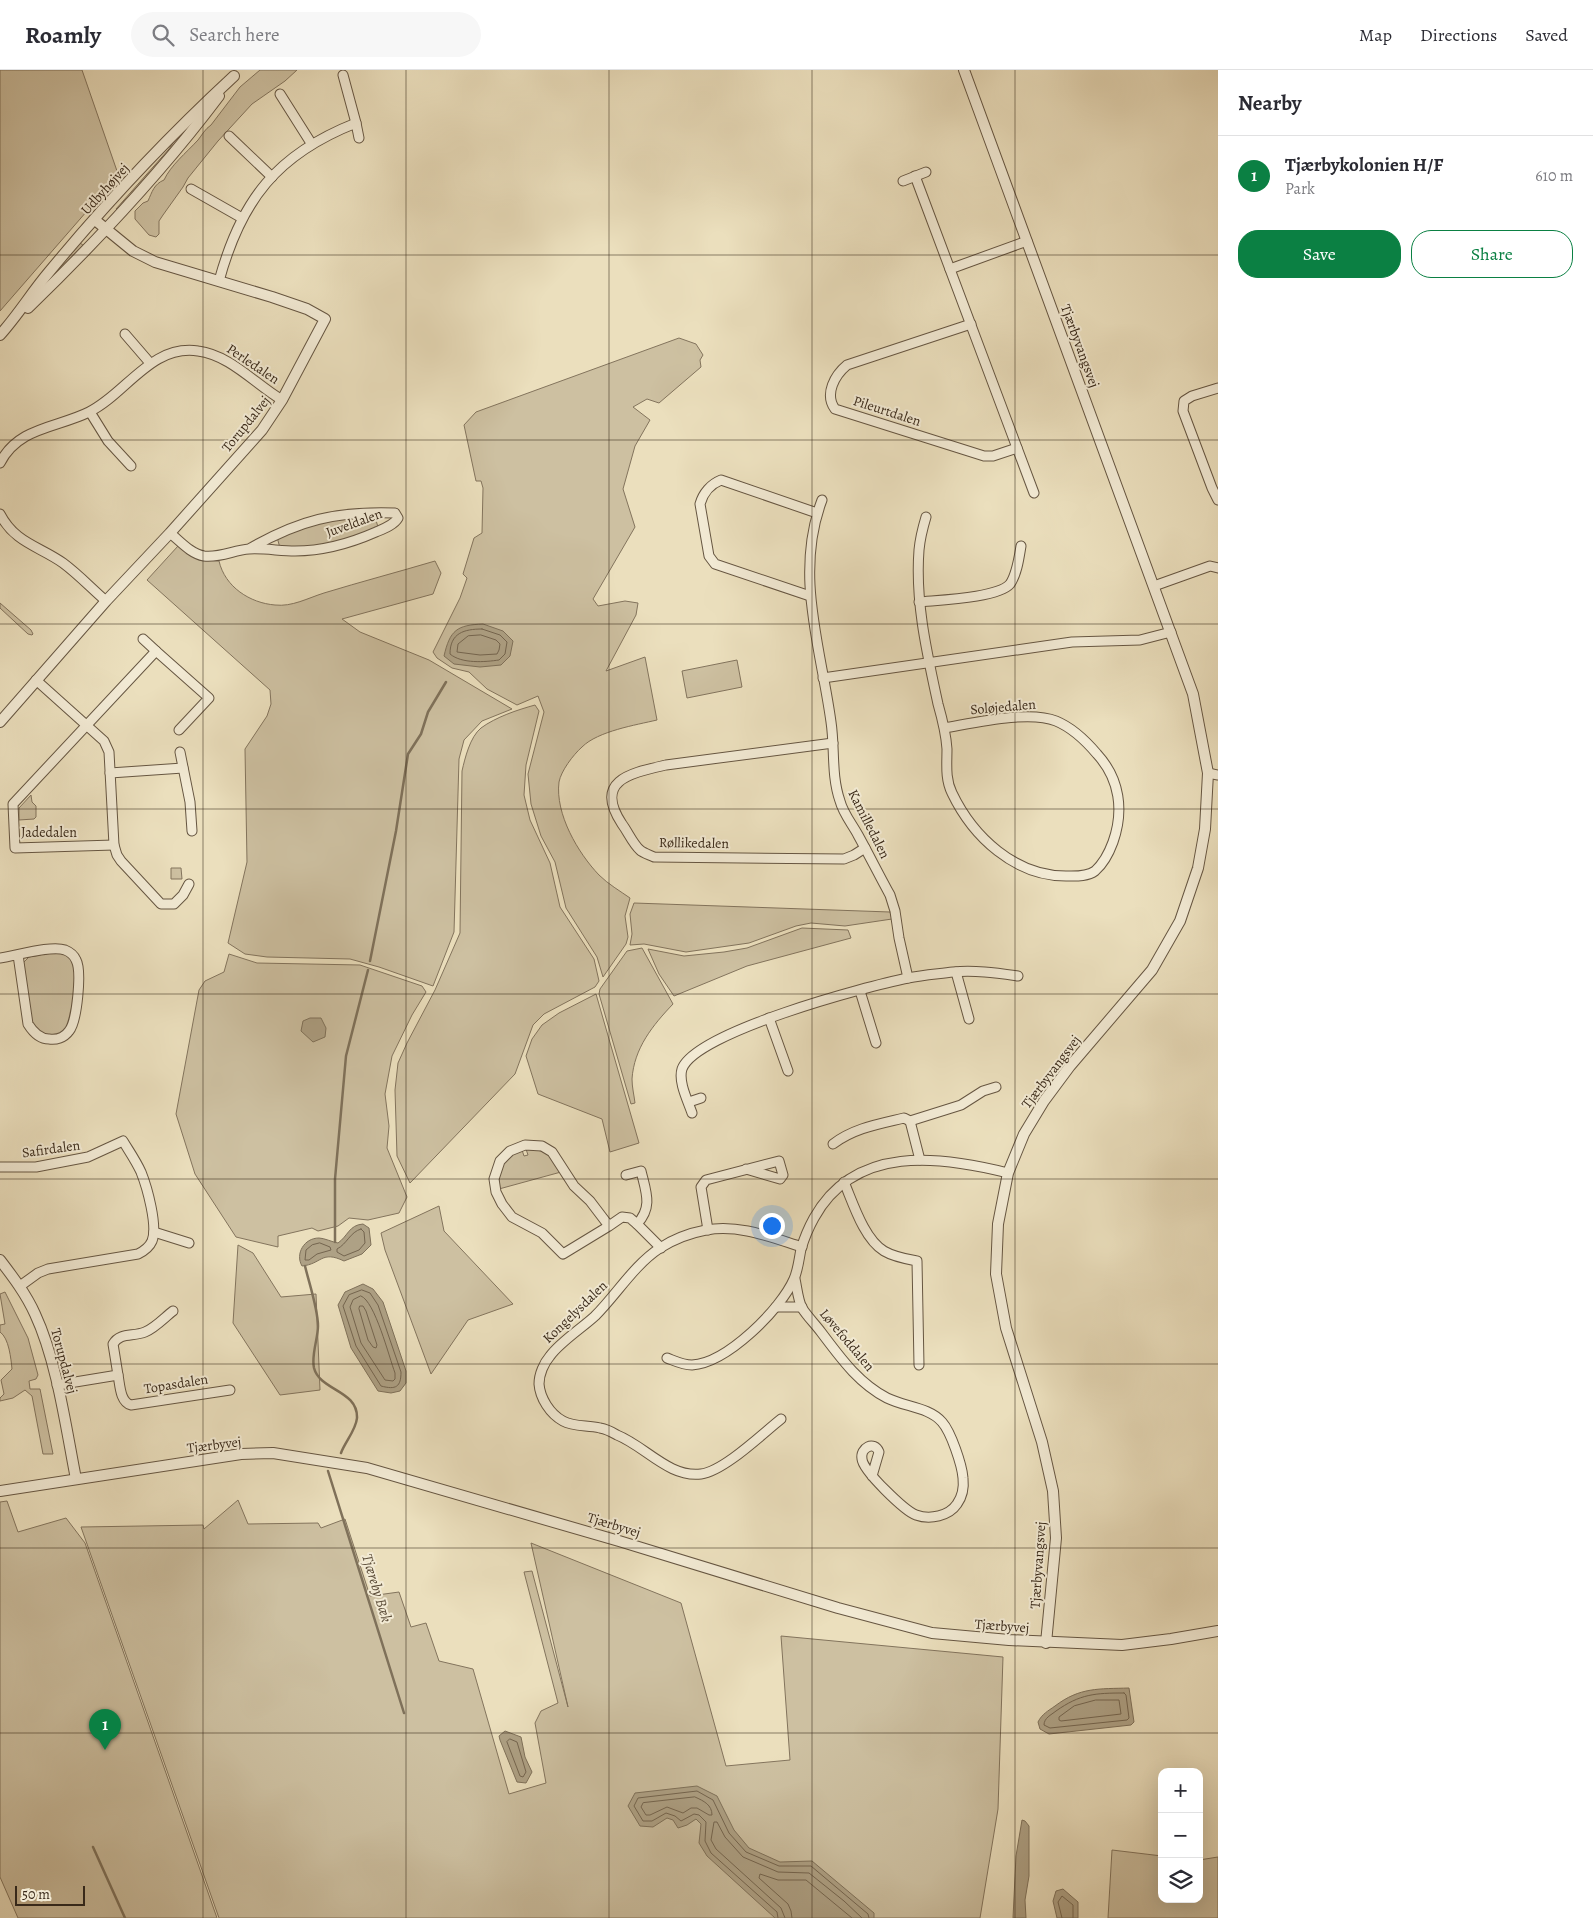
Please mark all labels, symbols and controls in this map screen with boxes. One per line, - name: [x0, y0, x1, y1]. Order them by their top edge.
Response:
- search box: [131, 12, 481, 57]
- text: Roamly: [25, 19, 101, 51]
- icon: search: [149, 21, 177, 49]
- text: Search here: [189, 22, 280, 48]
- text: Map: [1359, 23, 1392, 47]
- text: Directions: [1420, 23, 1497, 47]
- text: Saved: [1525, 23, 1568, 47]
- text: Nearby: [1238, 89, 1301, 117]
- text: Tjærbykolonien H/F: [1285, 152, 1443, 178]
- street label: Udbyhøjvej: [77, 159, 133, 219]
- text: 1: [1251, 165, 1257, 187]
- text: 610 m: [1535, 165, 1573, 187]
- text: Park: [1285, 178, 1315, 200]
- button: Save: [1238, 230, 1401, 278]
- button: Share: [1411, 230, 1573, 278]
- street label: Tjærbyvangsvej: [1056, 302, 1104, 390]
- street label: Perledalen: [223, 339, 283, 389]
- street label: Pileurtdalen: [851, 391, 924, 431]
- street label: Torupdalvej: [217, 392, 275, 456]
- street label: Juveldalen: [323, 504, 385, 542]
- street label: Soløjedalen: [969, 695, 1037, 719]
- street label: Kamilledalen: [843, 786, 895, 862]
- street label: Jadedalen: [21, 823, 77, 842]
- street label: Røllikedalen: [659, 833, 730, 853]
- street label: Tjærbyvangsvej: [1017, 1031, 1085, 1113]
- street label: Safirdalen: [21, 1135, 82, 1162]
- your location: [759, 1213, 785, 1239]
- street label: Kongelysdalen: [539, 1276, 612, 1348]
- street label: Løvefoddalen: [815, 1305, 879, 1376]
- street label: Torupdalvej: [46, 1326, 82, 1396]
- street label: Topasdalen: [143, 1370, 210, 1398]
- street label: Tjærbyvej: [186, 1432, 242, 1458]
- street label: Tjærbyvej: [585, 1508, 643, 1542]
- street label: Tjærbyvangsvej: [1025, 1521, 1051, 1609]
- water label: Tjæreby Bæk: [357, 1551, 397, 1625]
- street label: Tjærbyvej: [974, 1615, 1030, 1637]
- pin: 1: [89, 1709, 121, 1750]
- map controls: [1158, 1768, 1203, 1903]
- button: +: [1158, 1768, 1203, 1813]
- button: −: [1158, 1813, 1203, 1858]
- button: layers: [1158, 1858, 1203, 1903]
- scale bar: [15, 1883, 85, 1906]
- text: 50 m: [22, 1885, 50, 1904]

